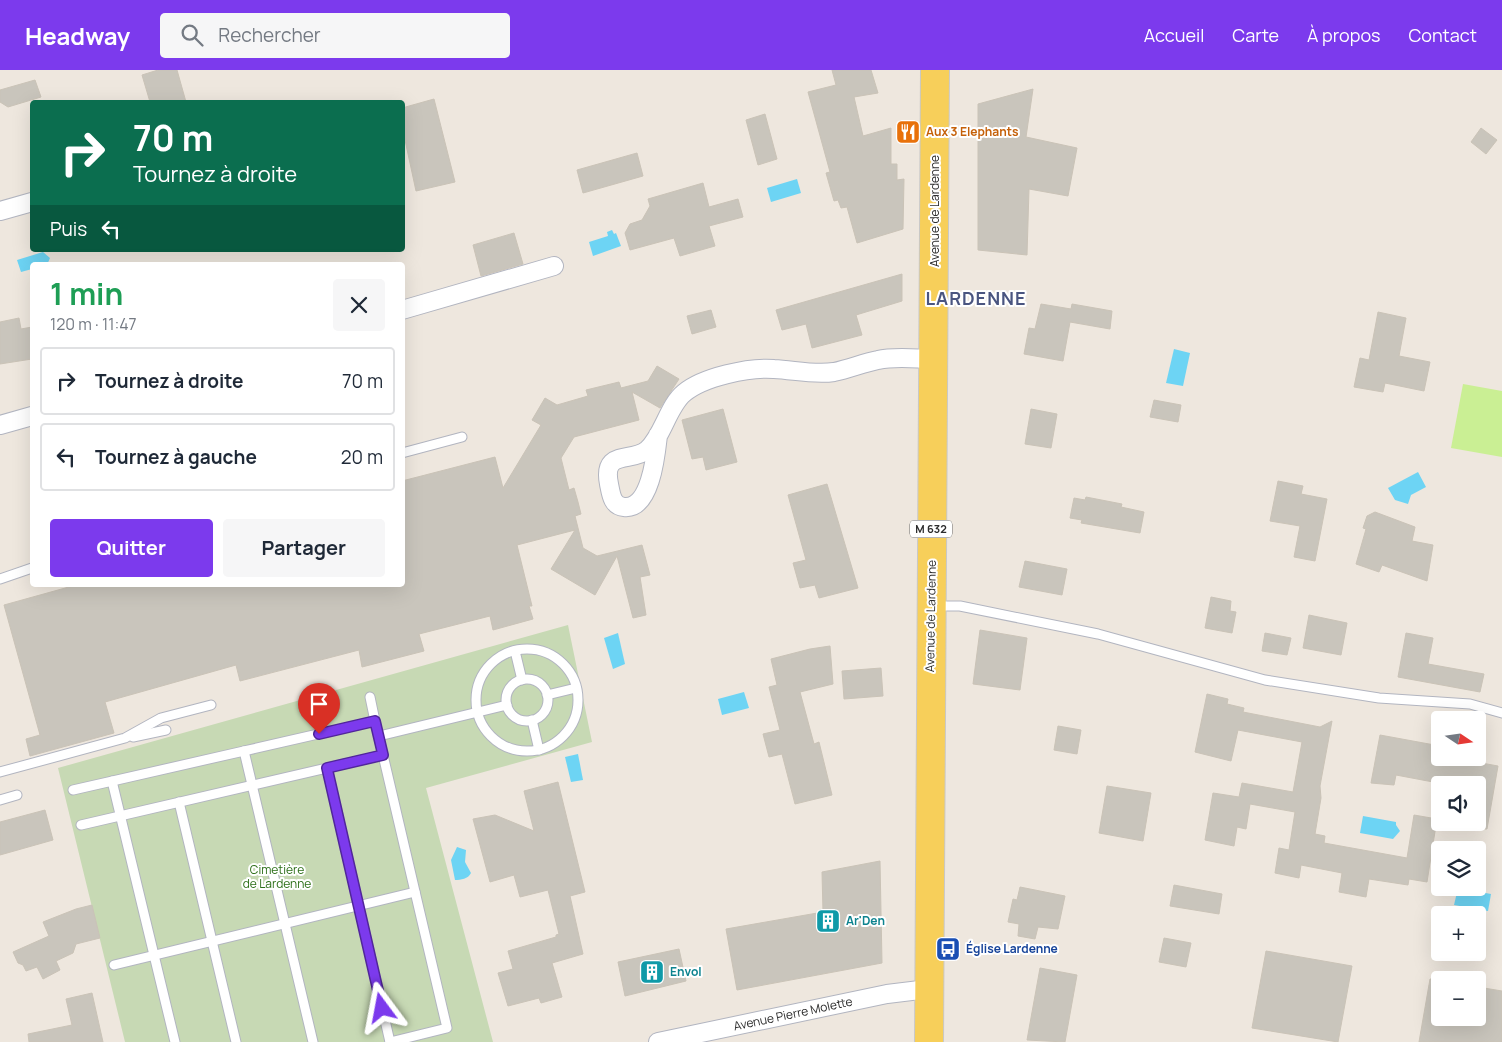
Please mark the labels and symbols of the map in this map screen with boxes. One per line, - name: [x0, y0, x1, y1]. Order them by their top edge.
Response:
- restaurant icon: Aux 3 Elephants: [895, 119, 921, 145]
- place label: Aux 3 Elephants: [926, 123, 1019, 140]
- street label: Avenue de Lardenne: [926, 155, 943, 267]
- district label: LARDENNE: [925, 286, 1027, 310]
- road number: M 632: [910, 520, 952, 538]
- street label: Avenue de Lardenne: [921, 560, 940, 672]
- pin: [298, 683, 340, 734]
- north arrow: [1431, 711, 1486, 766]
- park label: Cimetière de Lardenne: [243, 861, 311, 892]
- building icon: Ar'Den: [815, 908, 841, 934]
- place label: Ar'Den: [846, 912, 885, 929]
- bus stop icon: Église Lardenne: [935, 936, 961, 962]
- place label: Église Lardenne: [966, 940, 1058, 957]
- building icon: Envol: [639, 959, 665, 985]
- place label: Envol: [670, 963, 702, 980]
- position arrow: [355, 981, 407, 1033]
- street label: Avenue Pierre Molette: [732, 993, 854, 1034]

